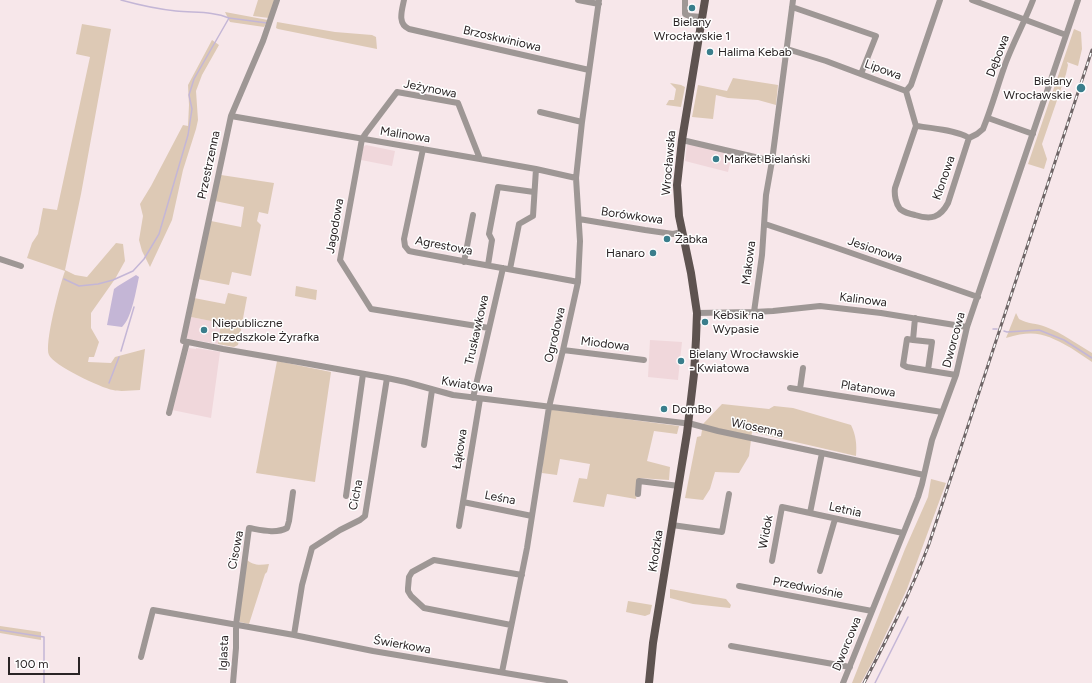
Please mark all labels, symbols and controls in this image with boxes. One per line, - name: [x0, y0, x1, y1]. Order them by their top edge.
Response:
- marker: Bielany Wrocławskie 1: [687, 3, 697, 13]
- place label: Bielany Wrocławskie 1: [654, 15, 730, 43]
- street label: Brzoskwiniowa: [462, 23, 542, 55]
- street label: Dębowa: [983, 33, 1013, 79]
- place label: Halima Kebab: [718, 45, 792, 59]
- marker: Halima Kebab: [705, 47, 715, 57]
- street label: Lipowa: [863, 57, 903, 83]
- place label: Bielany Wrocławskie: [1003, 74, 1072, 102]
- street label: Jeżynowa: [402, 77, 458, 101]
- marker: Bielany Wrocławskie: [1075, 82, 1087, 94]
- street label: Malinowa: [379, 124, 431, 146]
- street label: Przestrzenna: [195, 129, 223, 201]
- street label: Wrocławska: [659, 130, 679, 196]
- place label: Market Bielański: [724, 152, 810, 166]
- marker: Market Bielański: [711, 154, 721, 164]
- street label: Klonowa: [930, 154, 958, 202]
- street label: Jagodowa: [323, 197, 347, 255]
- street label: Borówkowa: [600, 205, 664, 227]
- place label: Żabka: [675, 232, 708, 246]
- street label: Agrestowa: [414, 233, 474, 259]
- marker: Żabka: [662, 234, 672, 244]
- street label: Jesionowa: [846, 234, 904, 266]
- street label: Makowa: [739, 240, 759, 286]
- place label: Hanaro: [606, 246, 645, 260]
- marker: Hanaro: [648, 248, 658, 258]
- street label: Kalinowa: [838, 290, 888, 310]
- street label: Truskawkowa: [462, 294, 492, 366]
- street label: Ogrodowa: [542, 306, 568, 364]
- place label: Kebsik na Wypasie: [713, 308, 764, 336]
- street label: Dworcowa: [940, 311, 968, 369]
- place label: Niepubliczne Przedszkole Żyrafka: [212, 316, 319, 344]
- marker: Kebsik na Wypasie: [700, 317, 710, 327]
- marker: Niepubliczne Przedszkole Żyrafka: [199, 325, 209, 335]
- street label: Miodowa: [580, 334, 630, 354]
- place label: Bielany Wrocławskie - Kwiatowa: [689, 347, 799, 375]
- marker: Bielany Wrocławskie - Kwiatowa: [676, 356, 686, 366]
- street label: Kwiatowa: [440, 374, 494, 396]
- street label: Platanowa: [840, 378, 896, 400]
- place label: DomBo: [672, 402, 712, 416]
- marker: DomBo: [659, 404, 669, 414]
- street label: Wiosenna: [730, 415, 784, 441]
- street label: Łąkowa: [450, 428, 470, 470]
- street label: Cicha: [346, 479, 366, 511]
- street label: Leśna: [483, 488, 517, 508]
- street label: Letnia: [827, 500, 863, 520]
- street label: Widok: [756, 514, 776, 550]
- street label: Cisowa: [225, 529, 247, 571]
- street label: Kłodzka: [646, 529, 666, 573]
- street label: Przedwiośnie: [772, 574, 844, 602]
- street label: Dworcowa: [830, 615, 864, 673]
- street label: Świerkowa: [372, 633, 432, 657]
- street label: Iglasta: [216, 635, 232, 671]
- scale bar: [10, 649, 82, 675]
- text: 100 m: [15, 657, 49, 671]

